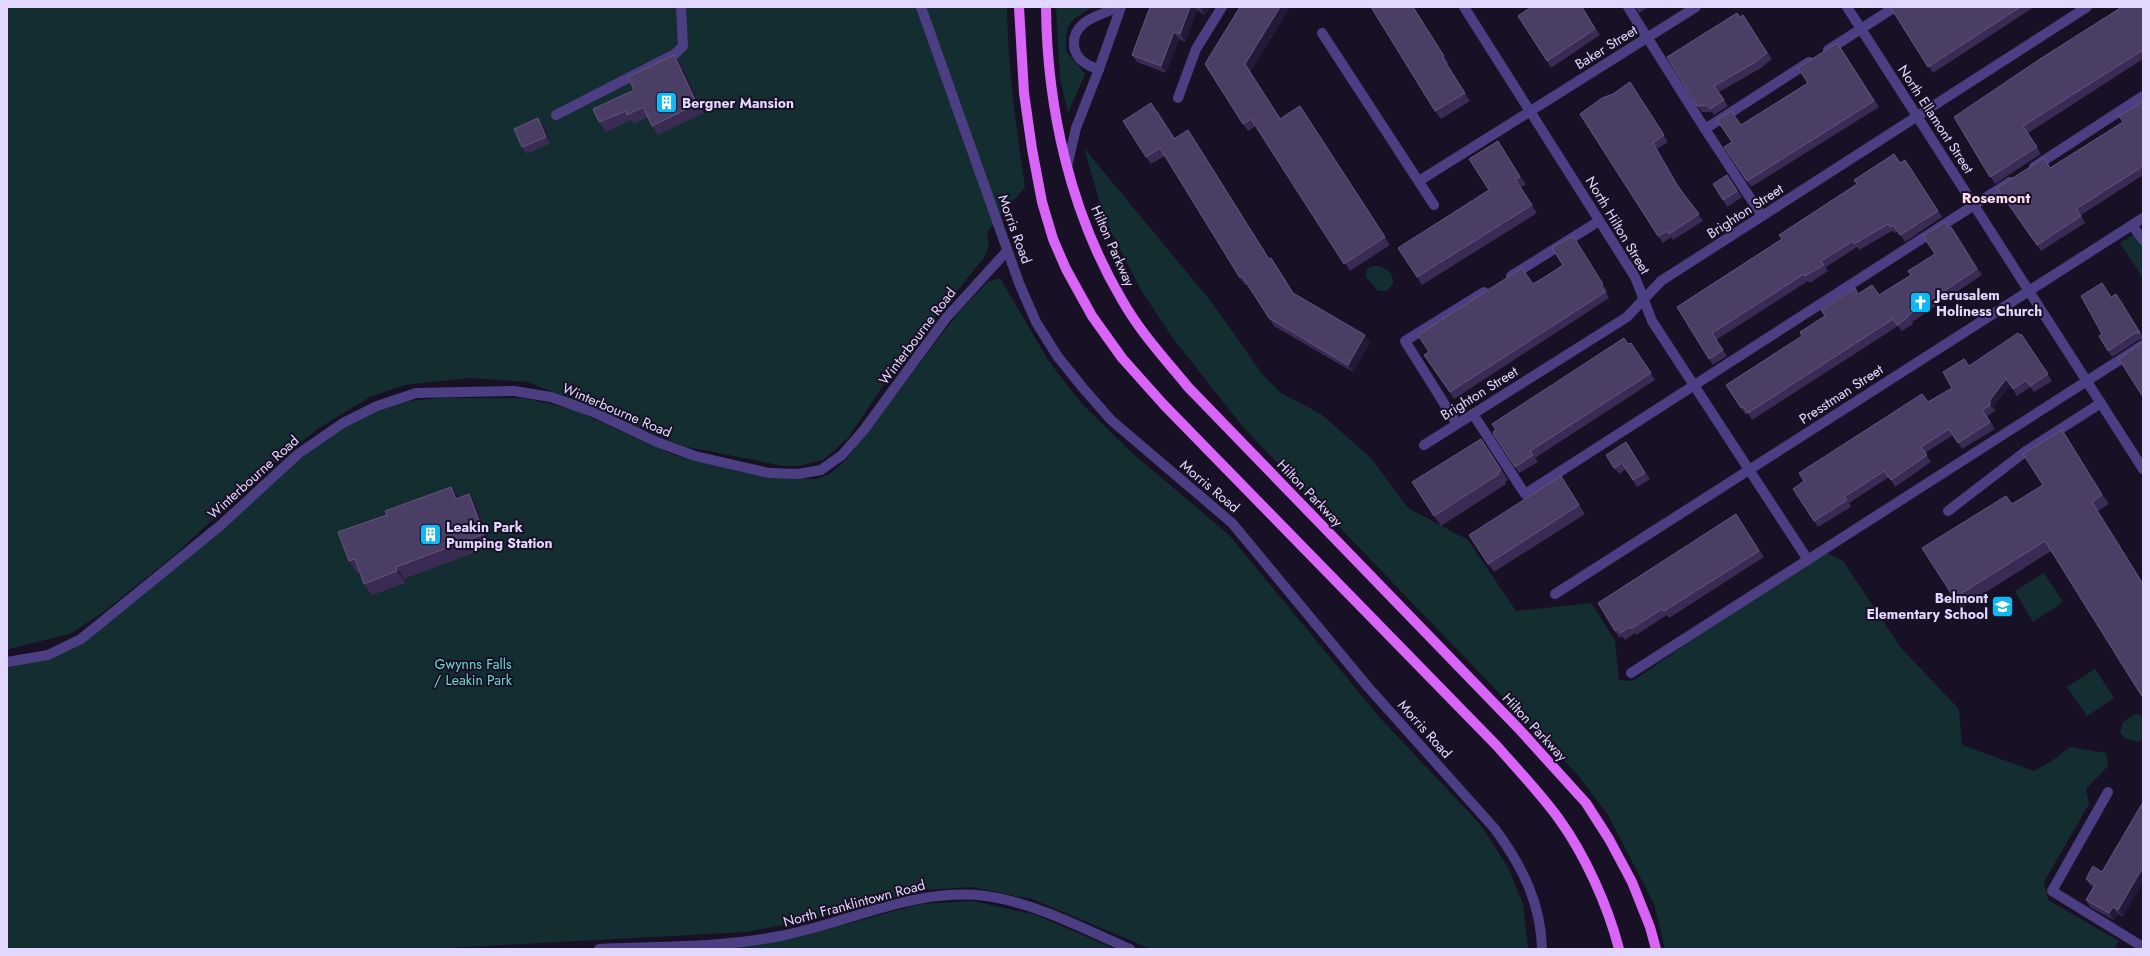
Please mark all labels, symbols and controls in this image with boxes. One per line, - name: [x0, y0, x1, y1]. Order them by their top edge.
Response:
- street label: Baker Street: [1571, 20, 1642, 74]
- street label: North Ellamont Street: [1893, 61, 1979, 178]
- building icon: Bergner Mansion: [653, 90, 679, 116]
- place label: Bergner Mansion: [682, 93, 794, 113]
- street label: North Hilton Street: [1581, 172, 1655, 278]
- street label: Brighton Street: [1703, 178, 1788, 243]
- district label: Rosemont: [1962, 187, 2030, 209]
- street label: Morris Road: [993, 192, 1037, 266]
- street label: Hilton Parkway: [1086, 202, 1140, 291]
- street label: Winterbourne Road: [874, 283, 960, 389]
- place label: Jerusalem Holiness Church: [1933, 285, 2042, 321]
- church icon: Jerusalem Holiness Church: [1908, 290, 1934, 316]
- street label: Presstman Street: [1795, 359, 1887, 429]
- street label: Brighton Street: [1437, 361, 1522, 425]
- street label: Winterbourne Road: [559, 378, 675, 442]
- street label: Winterbourne Road: [203, 430, 303, 524]
- street label: Morris Road: [1176, 455, 1244, 517]
- street label: Hilton Parkway: [1273, 455, 1348, 532]
- place label: Leakin Park Pumping Station: [446, 517, 553, 553]
- building icon: Leakin Park Pumping Station: [417, 522, 443, 548]
- place label: Belmont Elementary School: [1867, 588, 1989, 624]
- school or university icon: Belmont Elementary School: [1990, 593, 2016, 619]
- park label: Gwynns Falls / Leakin Park: [434, 654, 513, 690]
- street label: Hilton Parkway: [1498, 688, 1573, 766]
- street label: Morris Road: [1393, 695, 1457, 763]
- street label: North Franklintown Road: [781, 874, 927, 932]

